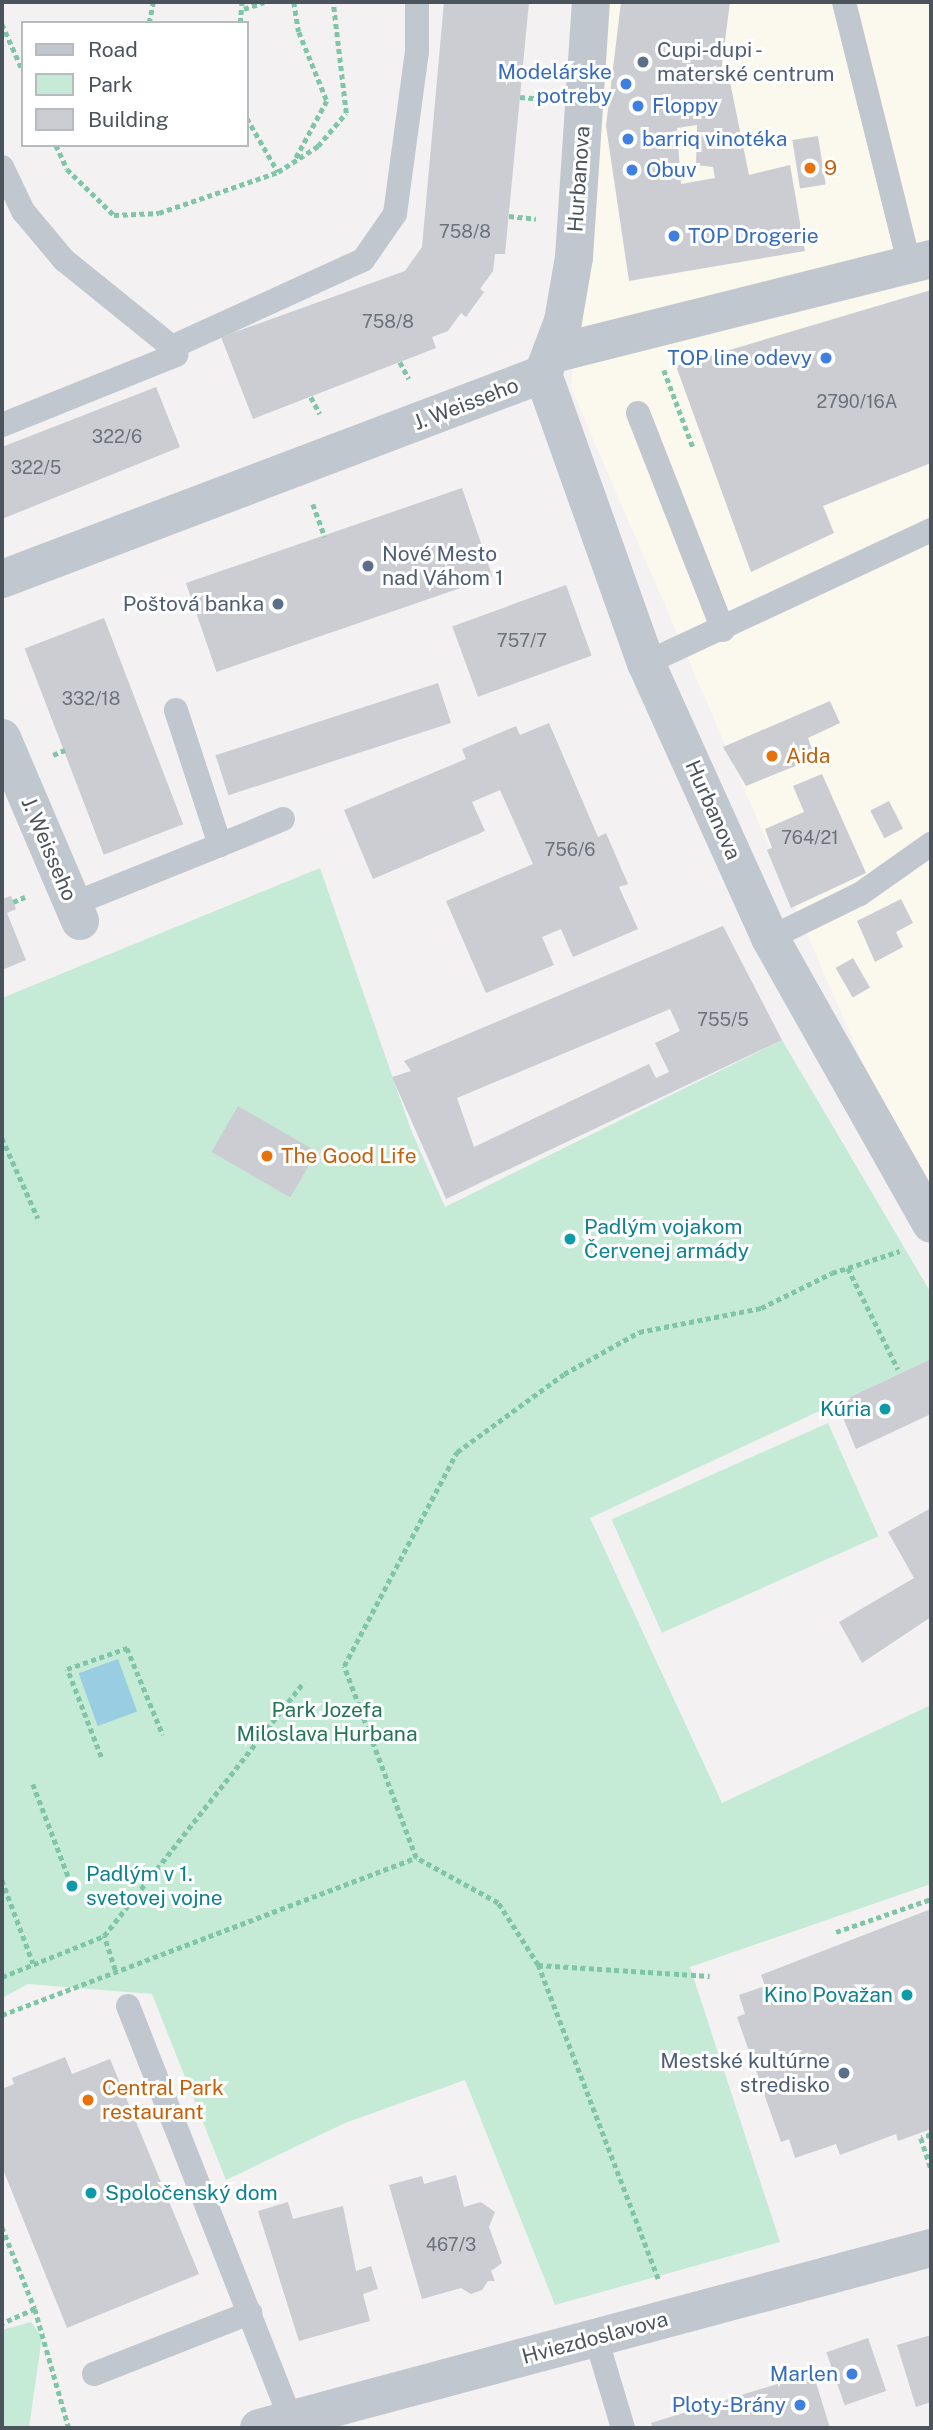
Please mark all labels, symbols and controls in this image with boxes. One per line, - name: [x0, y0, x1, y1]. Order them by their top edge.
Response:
- legend: [21, 21, 248, 147]
- text: Road: [88, 37, 138, 62]
- place label: Cupi-dupi - materské centrum: [657, 37, 835, 87]
- marker: Cupi-dupi - materské centrum: [635, 54, 651, 70]
- place label: Modelárske potreby: [497, 59, 612, 109]
- text: Park: [88, 72, 133, 97]
- marker: Modelárske potreby: [618, 76, 634, 92]
- place label: Floppy: [652, 93, 718, 119]
- marker: Floppy: [630, 98, 646, 114]
- text: Building: [88, 107, 169, 132]
- street label: Hurbanova: [563, 125, 595, 233]
- place label: barriq vinotéka: [642, 126, 788, 152]
- marker: barriq vinotéka: [620, 131, 636, 147]
- place label: 9: [824, 155, 837, 181]
- place label: Obuv: [646, 157, 697, 183]
- marker: 9: [802, 160, 818, 176]
- marker: Obuv: [624, 162, 640, 178]
- house number: 758/8: [439, 221, 491, 243]
- place label: TOP Drogerie: [688, 223, 819, 249]
- marker: TOP Drogerie: [666, 228, 682, 244]
- house number: 758/8: [362, 311, 414, 333]
- place label: TOP line odevy: [667, 345, 812, 371]
- marker: TOP line odevy: [818, 350, 834, 366]
- street label: J. Weisseho: [410, 372, 522, 436]
- house number: 2790/16A: [817, 391, 897, 413]
- house number: 322/6: [92, 426, 142, 448]
- house number: 322/5: [11, 457, 61, 479]
- place label: Nové Mesto nad Váhom 1: [382, 541, 504, 591]
- marker: Nové Mesto nad Váhom 1: [360, 558, 376, 574]
- place label: Poštová banka: [123, 591, 264, 617]
- marker: Poštová banka: [270, 596, 286, 612]
- house number: 757/7: [497, 630, 547, 652]
- house number: 332/18: [62, 688, 120, 710]
- place label: Aida: [786, 743, 830, 769]
- marker: Aida: [764, 748, 780, 764]
- street label: Hurbanova: [680, 756, 746, 864]
- street label: J. Weisseho: [16, 793, 82, 905]
- house number: 764/21: [781, 827, 839, 849]
- house number: 756/6: [544, 839, 596, 861]
- house number: 755/5: [697, 1009, 749, 1031]
- place label: The Good Life: [281, 1143, 417, 1169]
- marker: The Good Life: [259, 1148, 275, 1164]
- place label: Padlým vojakom Červenej armády: [584, 1214, 749, 1264]
- marker: Padlým vojakom Červenej armády: [562, 1231, 578, 1247]
- place label: Kúria: [820, 1396, 871, 1422]
- marker: Kúria: [877, 1401, 893, 1417]
- park label: Park Jozefa Miloslava Hurbana: [236, 1697, 418, 1747]
- place label: Padlým v 1. svetovej vojne: [86, 1861, 223, 1911]
- marker: Padlým v 1. svetovej vojne: [64, 1878, 80, 1894]
- place label: Kino Považan: [764, 1982, 893, 2008]
- marker: Kino Považan: [899, 1987, 915, 2003]
- place label: Mestské kultúrne stredisko: [660, 2048, 830, 2098]
- marker: Mestské kultúrne stredisko: [836, 2065, 852, 2081]
- place label: Central Park restaurant: [102, 2075, 224, 2125]
- marker: Central Park restaurant: [80, 2092, 96, 2108]
- place label: Spoločenský dom: [105, 2180, 278, 2206]
- marker: Spoločenský dom: [83, 2185, 99, 2201]
- house number: 467/3: [426, 2234, 476, 2256]
- street label: Hviezdoslavova: [519, 2306, 671, 2370]
- place label: Marlen: [770, 2361, 838, 2387]
- marker: Marlen: [844, 2366, 860, 2382]
- place label: Ploty-Brány: [672, 2392, 786, 2418]
- marker: Ploty-Brány: [792, 2397, 808, 2413]

